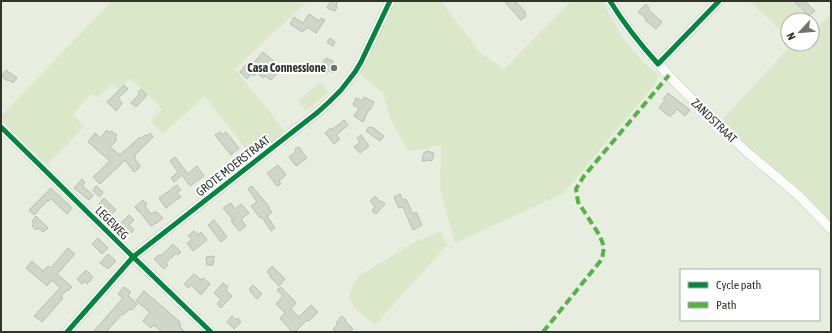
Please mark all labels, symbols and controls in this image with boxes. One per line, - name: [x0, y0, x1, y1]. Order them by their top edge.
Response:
- north arrow: [780, 12, 820, 52]
- text: N: [784, 31, 798, 42]
- place label: Casa Connessione: [247, 61, 327, 75]
- marker: Casa Connessione: [329, 63, 339, 73]
- street label: ZANDSTRAAT: [688, 96, 740, 147]
- street label: GROTE MOERSTRAAT: [193, 132, 273, 199]
- street label: LEGEWEG: [92, 203, 132, 243]
- legend: [680, 269, 820, 321]
- text: Cycle path: [716, 278, 761, 292]
- text: Path: [716, 298, 737, 312]

